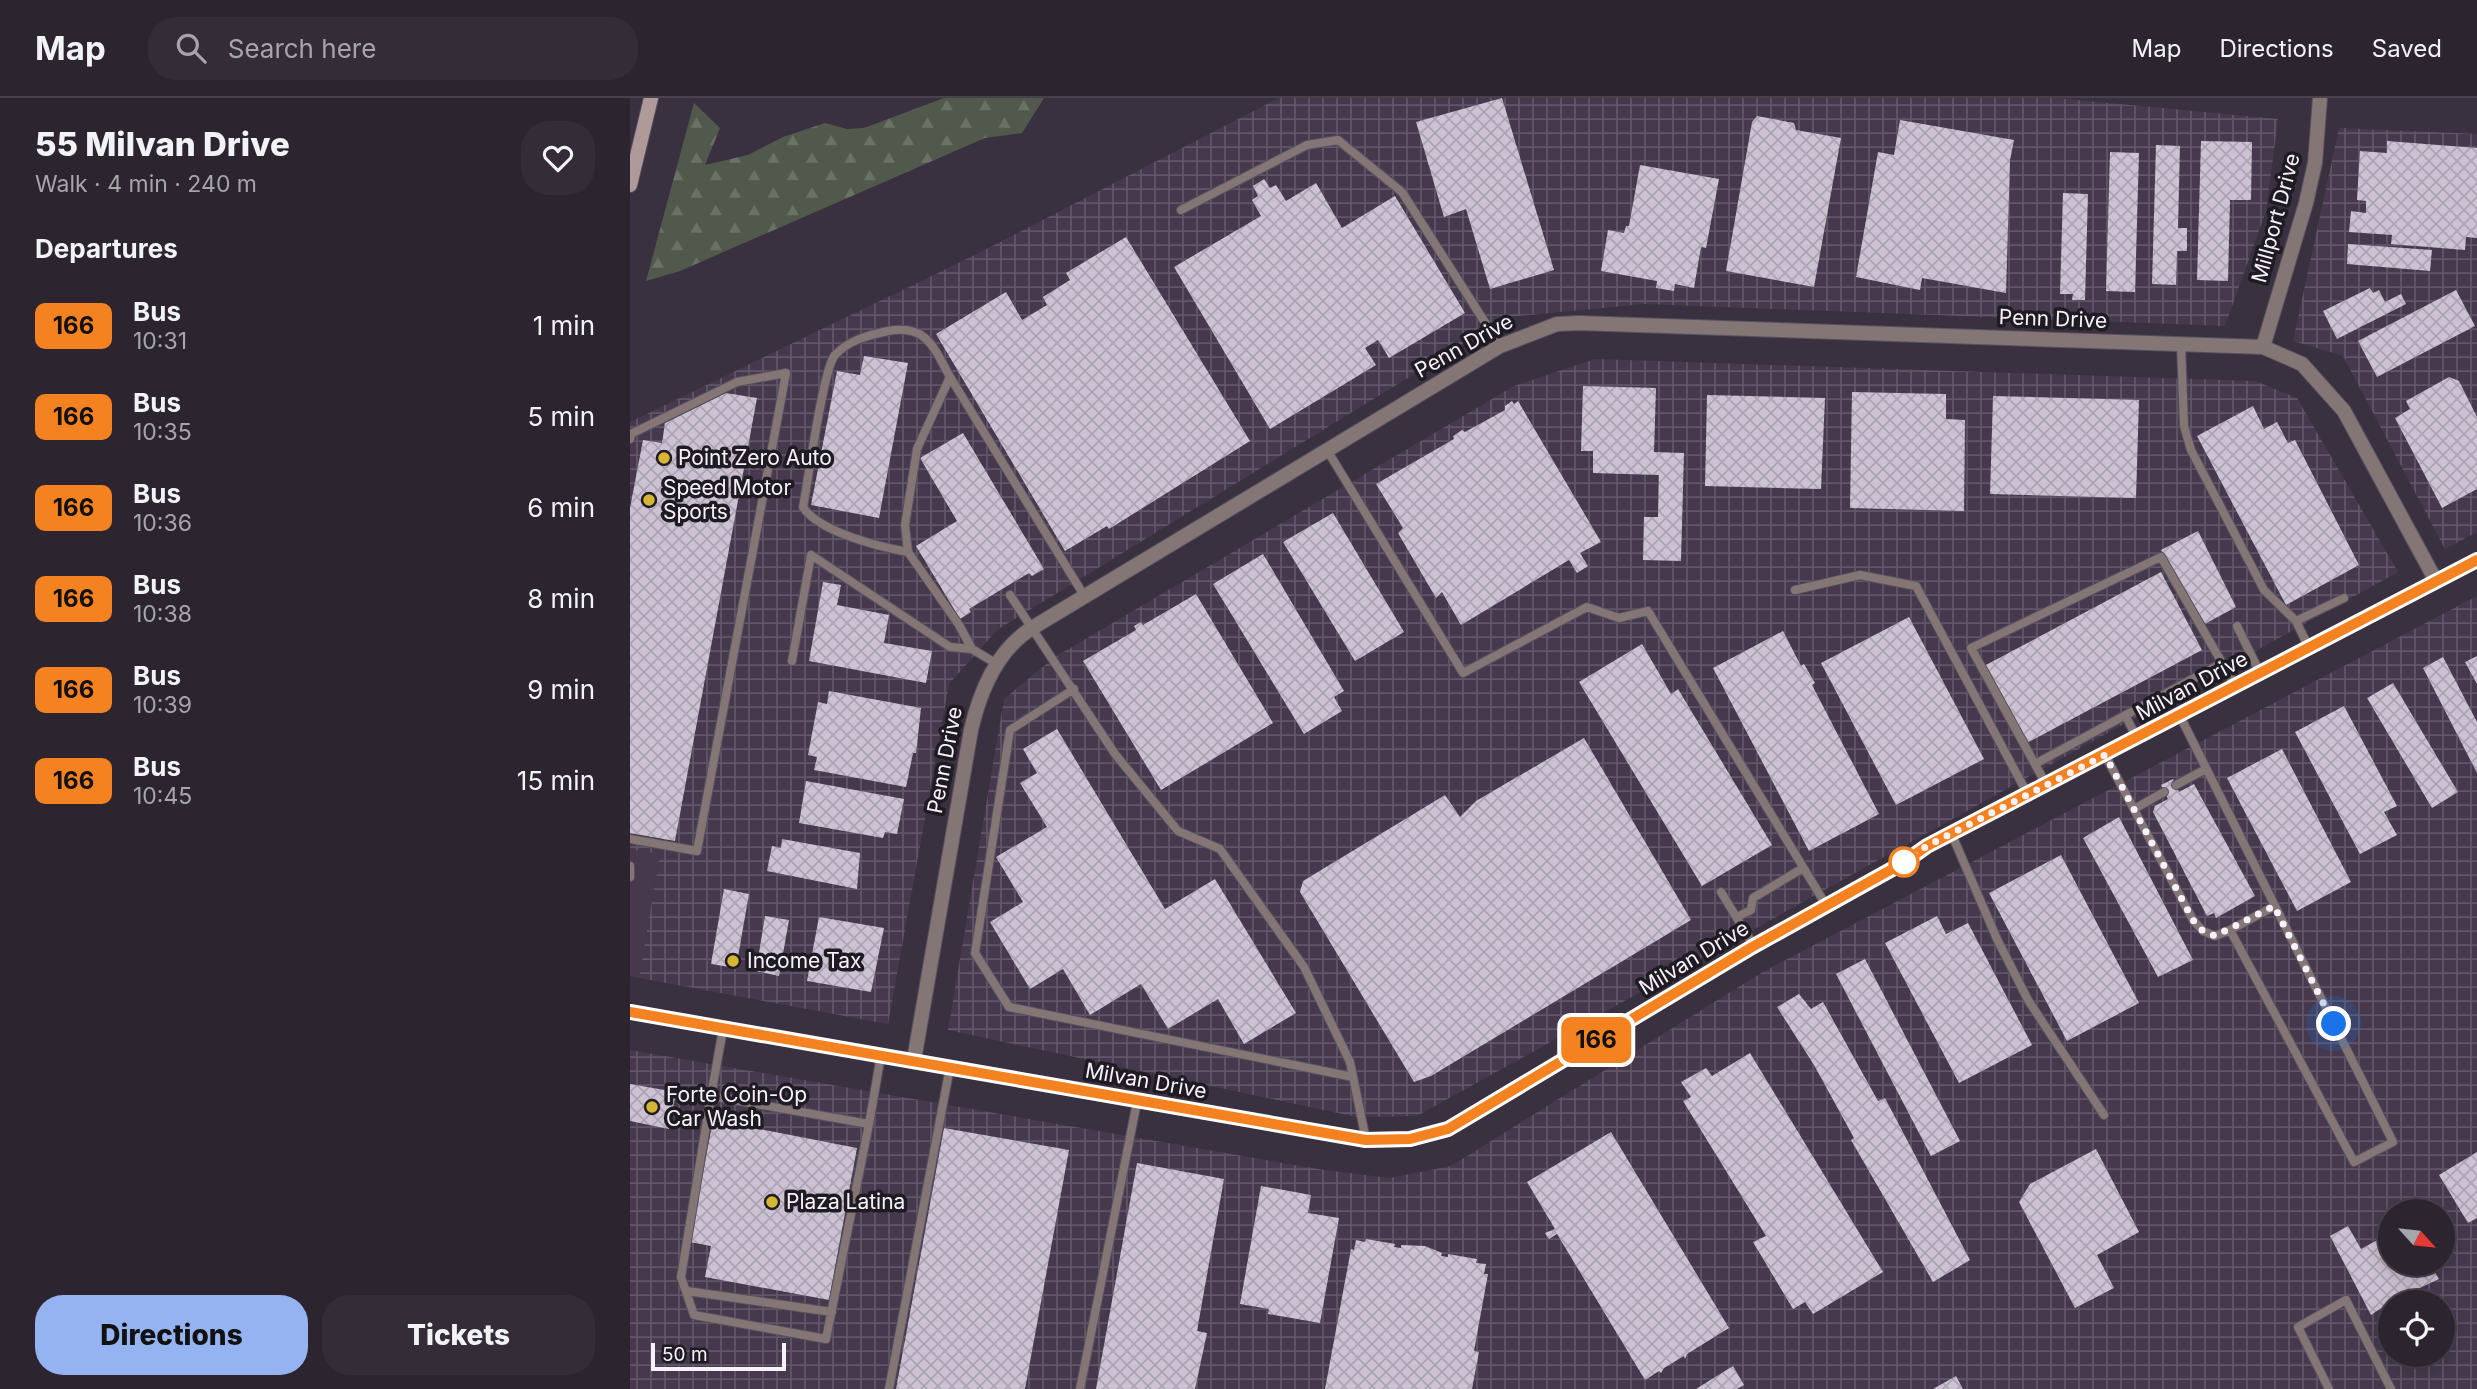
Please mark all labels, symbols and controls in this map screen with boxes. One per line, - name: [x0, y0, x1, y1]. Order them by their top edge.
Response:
- search box: [148, 17, 638, 80]
- text: Map: [35, 28, 106, 68]
- icon: search: [172, 29, 210, 67]
- text: Search here: [228, 33, 376, 64]
- text: Map: [2132, 34, 2181, 63]
- text: Directions: [2219, 34, 2334, 63]
- text: Saved: [2372, 34, 2442, 63]
- button: heart: [521, 121, 595, 195]
- text: 55 Milvan Drive: [35, 124, 290, 164]
- street label: Millport Drive: [2246, 150, 2305, 285]
- text: Walk · 4 min · 240 m: [35, 170, 257, 198]
- text: Departures: [35, 233, 178, 264]
- text: Bus: [133, 296, 181, 327]
- street label: Penn Drive: [1998, 304, 2108, 333]
- street label: Penn Drive: [1410, 308, 1517, 383]
- text: 1 min: [533, 310, 595, 341]
- text: 166: [53, 311, 94, 340]
- text: 10:31: [133, 327, 187, 355]
- text: Bus: [133, 387, 181, 418]
- text: 5 min: [527, 401, 595, 432]
- text: 166: [53, 402, 94, 431]
- text: 10:35: [133, 418, 192, 446]
- place label: Point Zero Auto: [678, 445, 832, 470]
- marker: Point Zero Auto: [656, 450, 672, 466]
- place label: Speed Motor Sports: [663, 475, 791, 524]
- text: Bus: [133, 478, 181, 509]
- text: 6 min: [527, 492, 595, 523]
- marker: Speed Motor Sports: [641, 492, 657, 508]
- text: 166: [53, 493, 94, 522]
- text: 10:36: [133, 509, 192, 537]
- text: Bus: [133, 569, 181, 600]
- text: 8 min: [527, 583, 595, 614]
- text: 166: [53, 584, 94, 613]
- text: 10:38: [133, 600, 192, 628]
- street label: Milvan Drive: [2132, 646, 2252, 726]
- text: Bus: [133, 660, 181, 691]
- text: 9 min: [527, 674, 595, 705]
- text: 166: [53, 675, 94, 704]
- text: 10:39: [133, 691, 192, 719]
- street label: Penn Drive: [922, 704, 967, 815]
- text: Bus: [133, 751, 181, 782]
- text: 15 min: [517, 765, 595, 796]
- text: 166: [53, 766, 94, 795]
- text: 10:45: [133, 782, 192, 810]
- unlabelled marker: [1889, 847, 1919, 877]
- street label: Milvan Drive: [1635, 915, 1753, 1000]
- place label: Income Tax: [747, 948, 861, 973]
- marker: Income Tax: [725, 953, 741, 969]
- your location: [2316, 1006, 2351, 1041]
- line badge: 166: [1556, 1017, 1636, 1063]
- text: 166: [1575, 1025, 1617, 1054]
- street label: Milvan Drive: [1083, 1058, 1209, 1104]
- place label: Forte Coin-Op Car Wash: [666, 1082, 807, 1131]
- marker: Forte Coin-Op Car Wash: [644, 1099, 660, 1115]
- place label: Plaza Latina: [786, 1189, 905, 1214]
- marker: Plaza Latina: [764, 1194, 780, 1210]
- north arrow: [2378, 1199, 2455, 1276]
- map controls: [2378, 1199, 2455, 1367]
- button: locate: [2378, 1290, 2455, 1367]
- button: Directions: [35, 1295, 308, 1375]
- button: Tickets: [322, 1295, 595, 1375]
- scale bar: [651, 1340, 786, 1372]
- text: 50 m: [662, 1343, 708, 1366]

